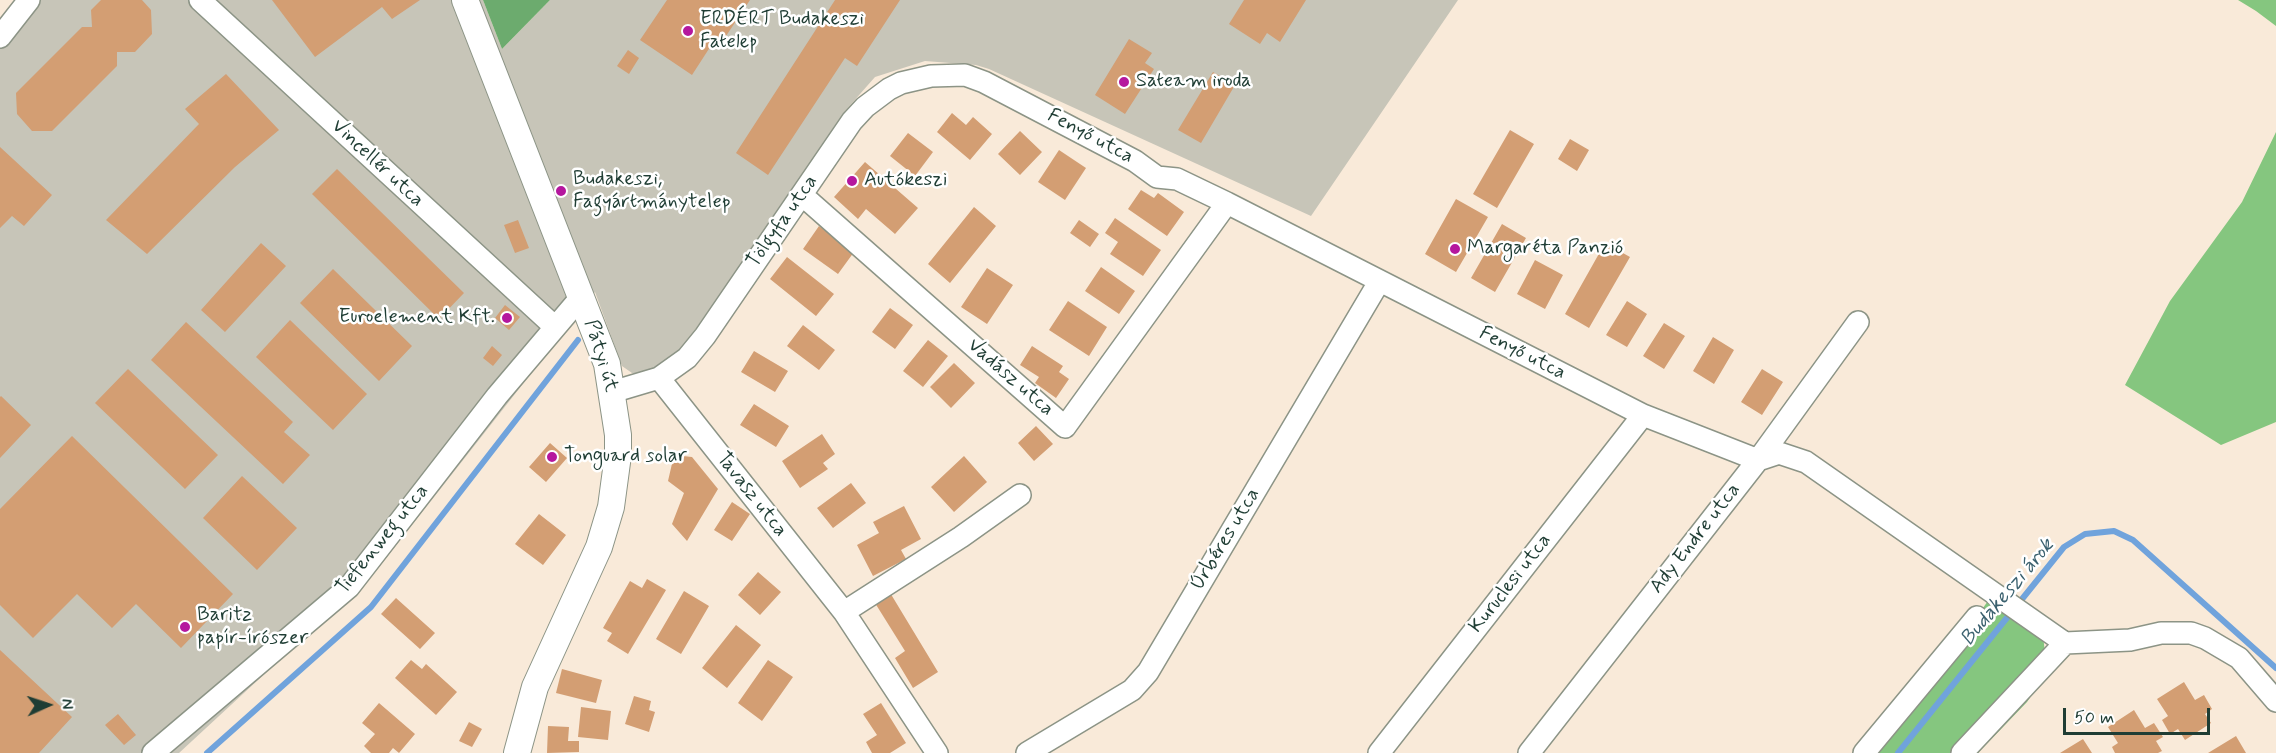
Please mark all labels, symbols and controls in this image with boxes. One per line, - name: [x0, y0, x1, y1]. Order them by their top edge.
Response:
- place label: ERDÉRT Budakeszi Fatelep: [700, 8, 864, 55]
- marker: ERDÉRT Budakeszi Fatelep: [681, 24, 695, 38]
- place label: Sateam iroda: [1136, 70, 1251, 94]
- marker: Sateam iroda: [1117, 75, 1131, 89]
- street label: Fenyő utca: [1043, 104, 1137, 170]
- street label: Vincellér utca: [326, 115, 428, 213]
- place label: Budakeszi, Fagyártmánytelep: [573, 168, 731, 215]
- place label: Autókeszi: [864, 169, 947, 193]
- street label: Tölgyfa utca: [742, 171, 824, 273]
- marker: Autókeszi: [845, 174, 859, 188]
- marker: Budakeszi, Fagyártmánytelep: [554, 184, 568, 198]
- place label: Margaréta Panzió: [1467, 237, 1623, 261]
- marker: Margaréta Panzió: [1448, 242, 1462, 256]
- place label: Euroelement Kft.: [339, 306, 495, 330]
- marker: Euroelement Kft.: [500, 311, 514, 325]
- street label: Pátyi út: [578, 317, 622, 395]
- street label: Fenyő utca: [1475, 322, 1569, 386]
- street label: Vadász utca: [962, 334, 1058, 422]
- place label: Tonguard solar: [564, 445, 687, 469]
- street label: Tavasz utca: [710, 448, 792, 542]
- marker: Tonguard solar: [545, 450, 559, 464]
- street label: Ady Endre utca: [1646, 479, 1746, 599]
- street label: Tiefenweg utca: [331, 480, 435, 600]
- street label: Úrbéres utca: [1186, 484, 1266, 596]
- street label: Kuruclesi utca: [1465, 530, 1557, 638]
- water label: Budakeszi árok: [1956, 534, 2060, 652]
- place label: Baritz papír-írószer: [197, 604, 308, 651]
- marker: Baritz papír-írószer: [178, 620, 192, 634]
- north arrow: [18, 675, 78, 735]
- scale bar: [2066, 696, 2213, 734]
- text: N: [56, 698, 77, 710]
- text: 50 m: [2074, 706, 2114, 730]

